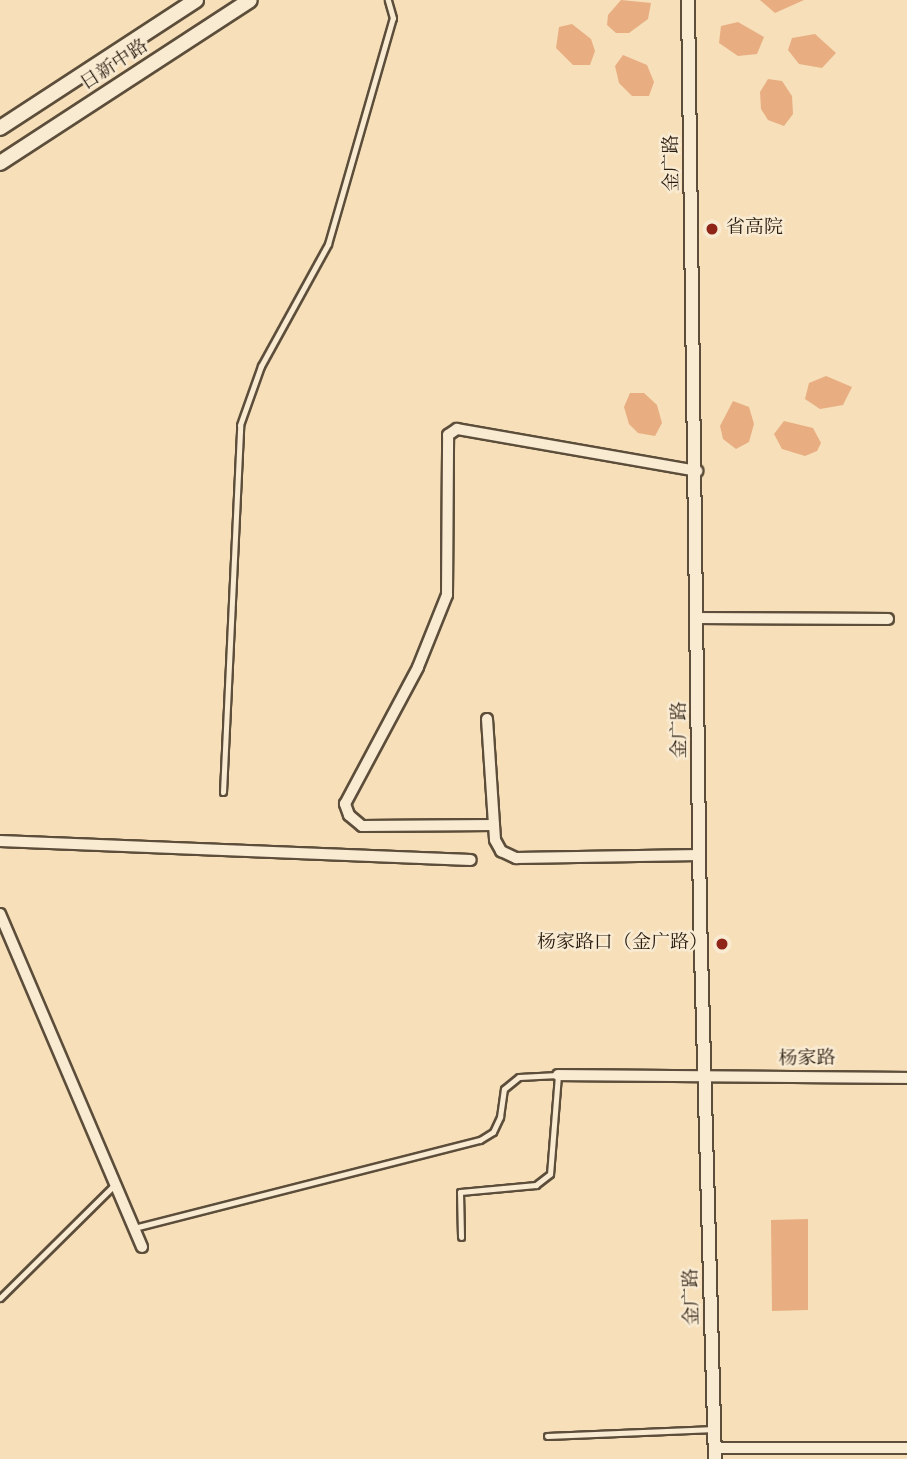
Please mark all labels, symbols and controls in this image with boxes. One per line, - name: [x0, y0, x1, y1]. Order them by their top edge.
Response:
- street label: 日新中路: [77, 36, 153, 96]
- street label: 金广路: [661, 134, 685, 192]
- place label: 省高院: [726, 218, 783, 240]
- marker: 省高院: [704, 221, 720, 237]
- street label: 金广路: [670, 702, 692, 758]
- place label: 杨家路口（金广路）: [537, 933, 708, 955]
- marker: 杨家路口（金广路）: [714, 936, 730, 952]
- street label: 杨家路: [778, 1048, 836, 1072]
- street label: 金广路: [681, 1268, 705, 1326]

